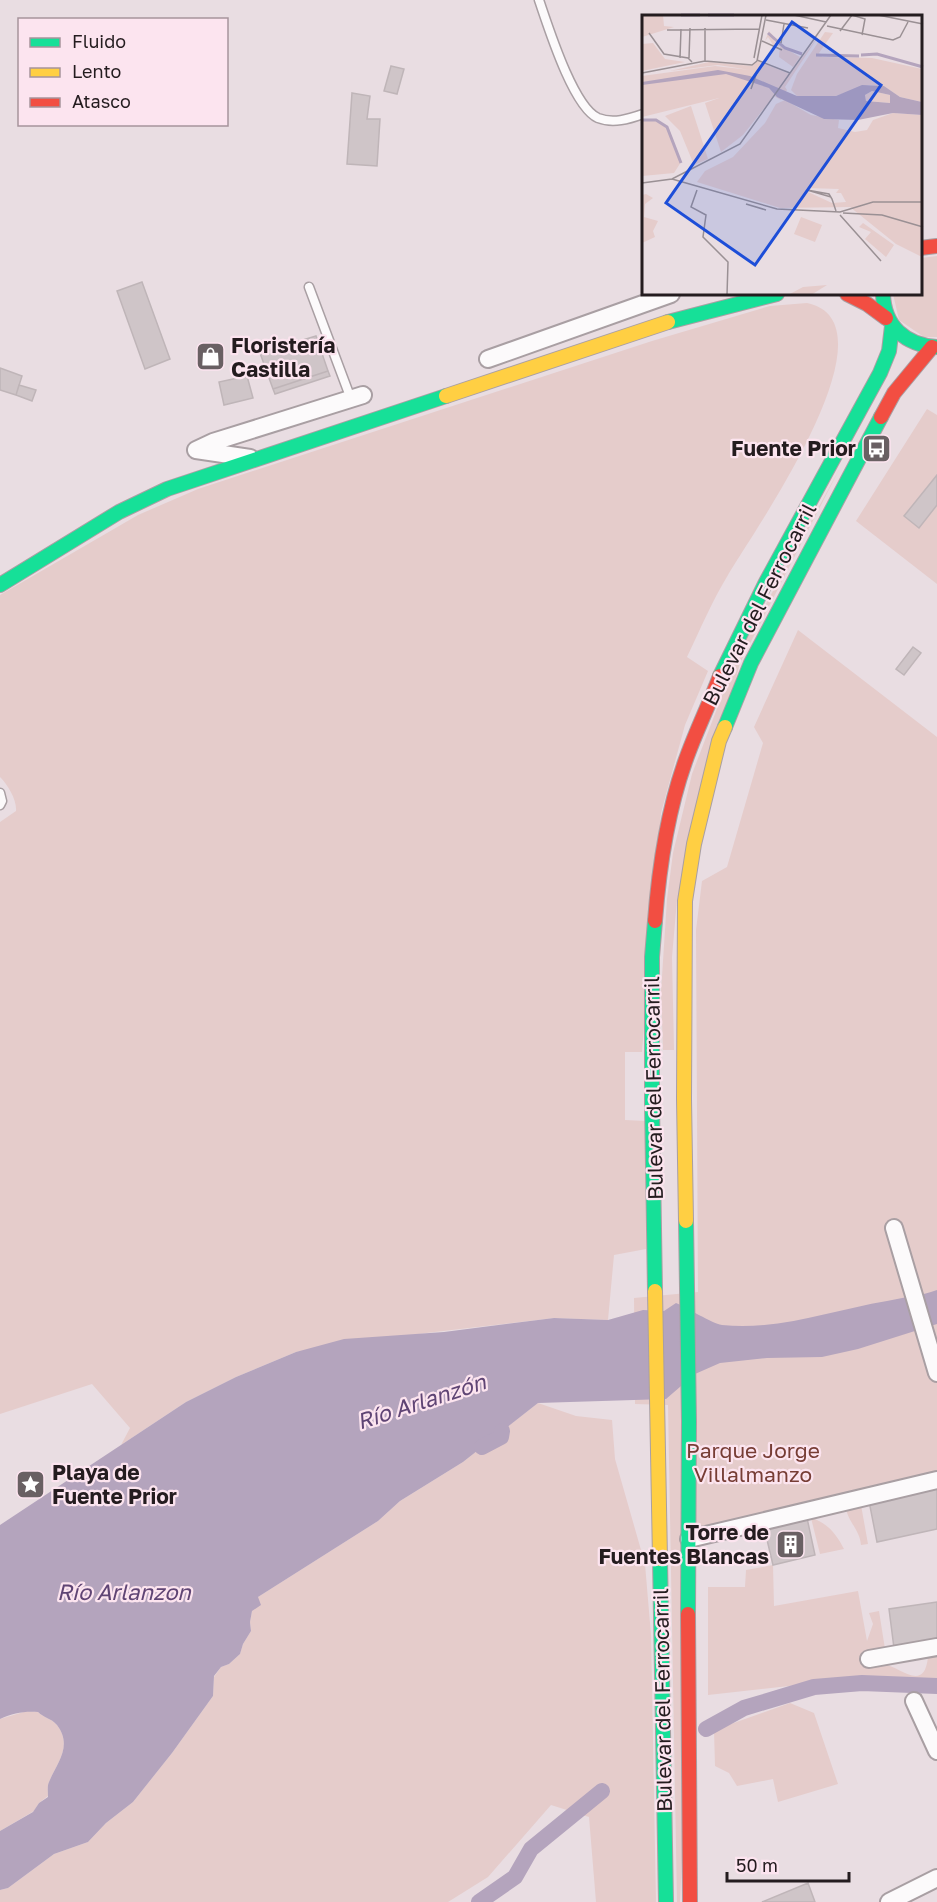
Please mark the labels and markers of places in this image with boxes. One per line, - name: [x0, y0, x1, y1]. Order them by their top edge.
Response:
- place label: Floristería Castilla: [231, 332, 336, 382]
- shop icon: Floristería Castilla: [194, 341, 226, 373]
- bus stop icon: Fuente Prior: [861, 432, 893, 464]
- place label: Fuente Prior: [731, 435, 856, 461]
- place label: Playa de Fuente Prior: [52, 1459, 177, 1509]
- place icon: Playa de Fuente Prior: [15, 1468, 47, 1500]
- place label: Torre de Fuentes Blancas: [598, 1519, 769, 1569]
- building icon: Torre de Fuentes Blancas: [774, 1528, 806, 1560]

